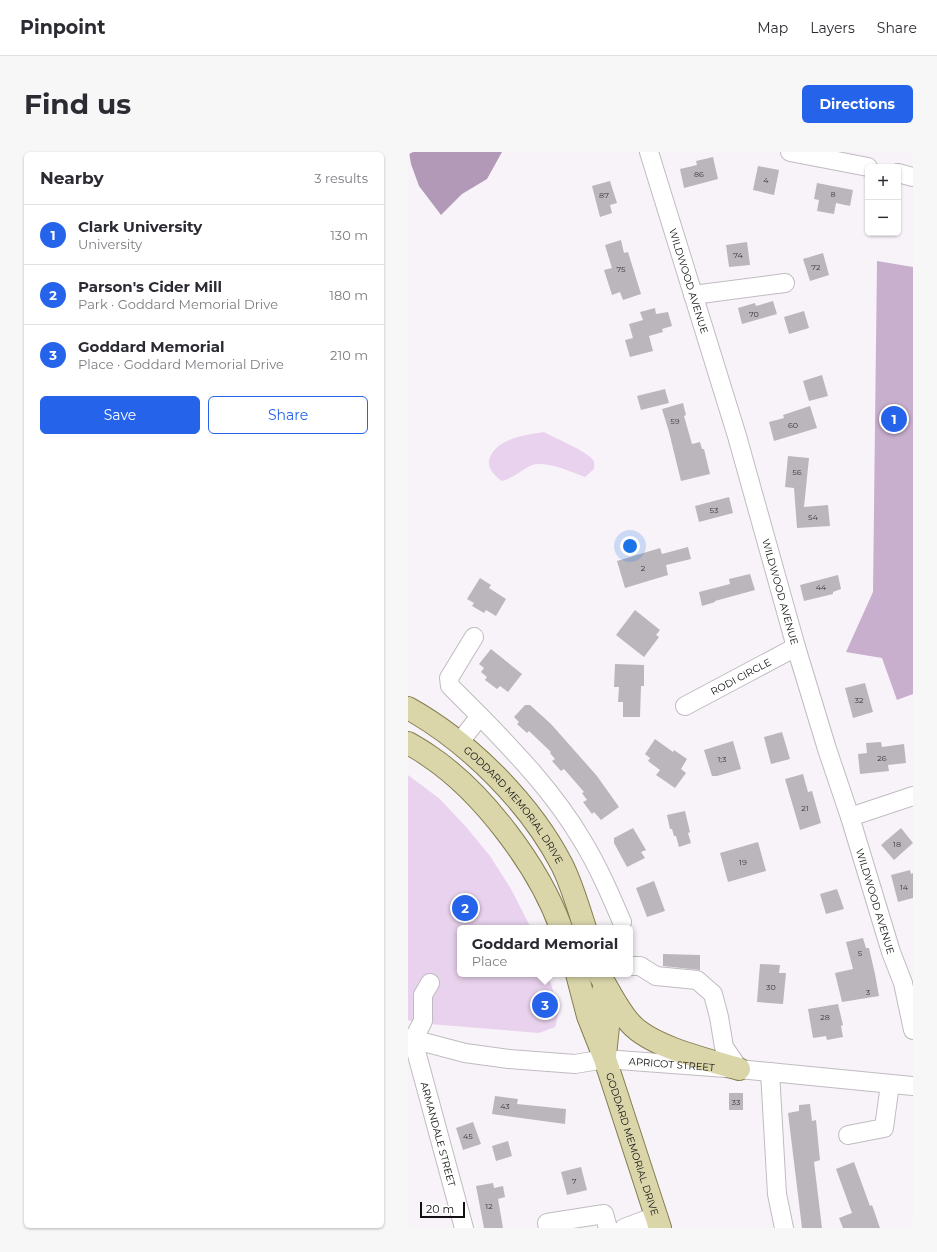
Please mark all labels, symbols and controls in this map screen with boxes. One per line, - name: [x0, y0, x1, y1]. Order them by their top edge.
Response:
- text: Pinpoint: [20, 16, 105, 39]
- text: Map: [757, 19, 788, 37]
- text: Layers: [810, 19, 855, 37]
- text: Share: [877, 19, 917, 37]
- button: Directions: [802, 85, 913, 123]
- text: Find us: [24, 87, 131, 121]
- map controls: [865, 164, 901, 236]
- button: +: [865, 164, 901, 200]
- text: Nearby: [40, 168, 104, 188]
- house number: 86: [694, 169, 704, 179]
- text: 3 results: [314, 170, 368, 186]
- house number: 4: [763, 175, 769, 185]
- house number: 8: [830, 189, 836, 199]
- house number: 87: [599, 190, 609, 200]
- button: −: [865, 200, 901, 236]
- text: Clark University: [78, 217, 202, 236]
- text: 1: [50, 227, 56, 243]
- text: 130 m: [330, 227, 368, 243]
- street label: WILDWOOD AVENUE: [667, 227, 711, 336]
- text: University: [78, 236, 142, 252]
- house number: 74: [733, 250, 743, 260]
- house number: 72: [811, 262, 821, 272]
- house number: 75: [616, 264, 626, 274]
- text: Parson's Cider Mill: [78, 277, 222, 296]
- text: 2: [49, 287, 57, 303]
- text: 180 m: [329, 287, 368, 303]
- text: Park · Goddard Memorial Drive: [78, 296, 278, 312]
- house number: 70: [749, 309, 759, 319]
- text: Goddard Memorial: [78, 337, 224, 356]
- text: 3: [49, 347, 57, 363]
- text: 210 m: [330, 347, 368, 363]
- text: Place · Goddard Memorial Drive: [78, 356, 284, 372]
- button: Save: [40, 396, 200, 434]
- button: Share: [208, 396, 368, 434]
- pin: 1: [881, 404, 907, 434]
- house number: 59: [670, 416, 680, 426]
- house number: 60: [788, 420, 798, 430]
- house number: 56: [792, 467, 802, 477]
- house number: 53: [710, 505, 719, 515]
- house number: 54: [808, 512, 819, 522]
- your location: [620, 536, 640, 556]
- street label: WILDWOOD AVENUE: [760, 537, 802, 647]
- house number: 2: [641, 563, 646, 573]
- house number: 44: [816, 582, 827, 592]
- street label: RODI CIRCLE: [708, 655, 773, 698]
- house number: 32: [854, 695, 864, 705]
- street label: GODDARD MEMORIAL DRIVE: [461, 743, 567, 866]
- house number: 26: [877, 753, 887, 763]
- house number: 1;3: [717, 754, 727, 764]
- house number: 21: [801, 803, 809, 813]
- house number: 18: [893, 839, 901, 849]
- street label: WILDWOOD AVENUE: [853, 847, 898, 956]
- house number: 19: [739, 857, 747, 867]
- house number: 14: [900, 882, 909, 892]
- pin: 2: [452, 893, 478, 923]
- popup: [457, 925, 633, 977]
- text: Goddard Memorial: [472, 934, 618, 953]
- house number: 5: [858, 948, 863, 958]
- text: Place: [472, 953, 507, 969]
- house number: 30: [766, 982, 776, 992]
- house number: 3: [866, 987, 871, 997]
- pin: 3: [532, 990, 558, 1020]
- house number: 28: [820, 1012, 830, 1022]
- street label: APRICOT STREET: [628, 1054, 716, 1074]
- street label: GODDARD MEMORIAL DRIVE: [603, 1071, 662, 1218]
- street label: ARMANDALE STREET: [418, 1080, 459, 1188]
- house number: 33: [732, 1097, 741, 1107]
- house number: 43: [500, 1101, 510, 1111]
- house number: 45: [463, 1131, 473, 1141]
- house number: 7: [572, 1176, 577, 1186]
- scale bar: [420, 1200, 465, 1219]
- house number: 12: [485, 1201, 493, 1211]
- text: 20 m: [426, 1202, 454, 1216]

